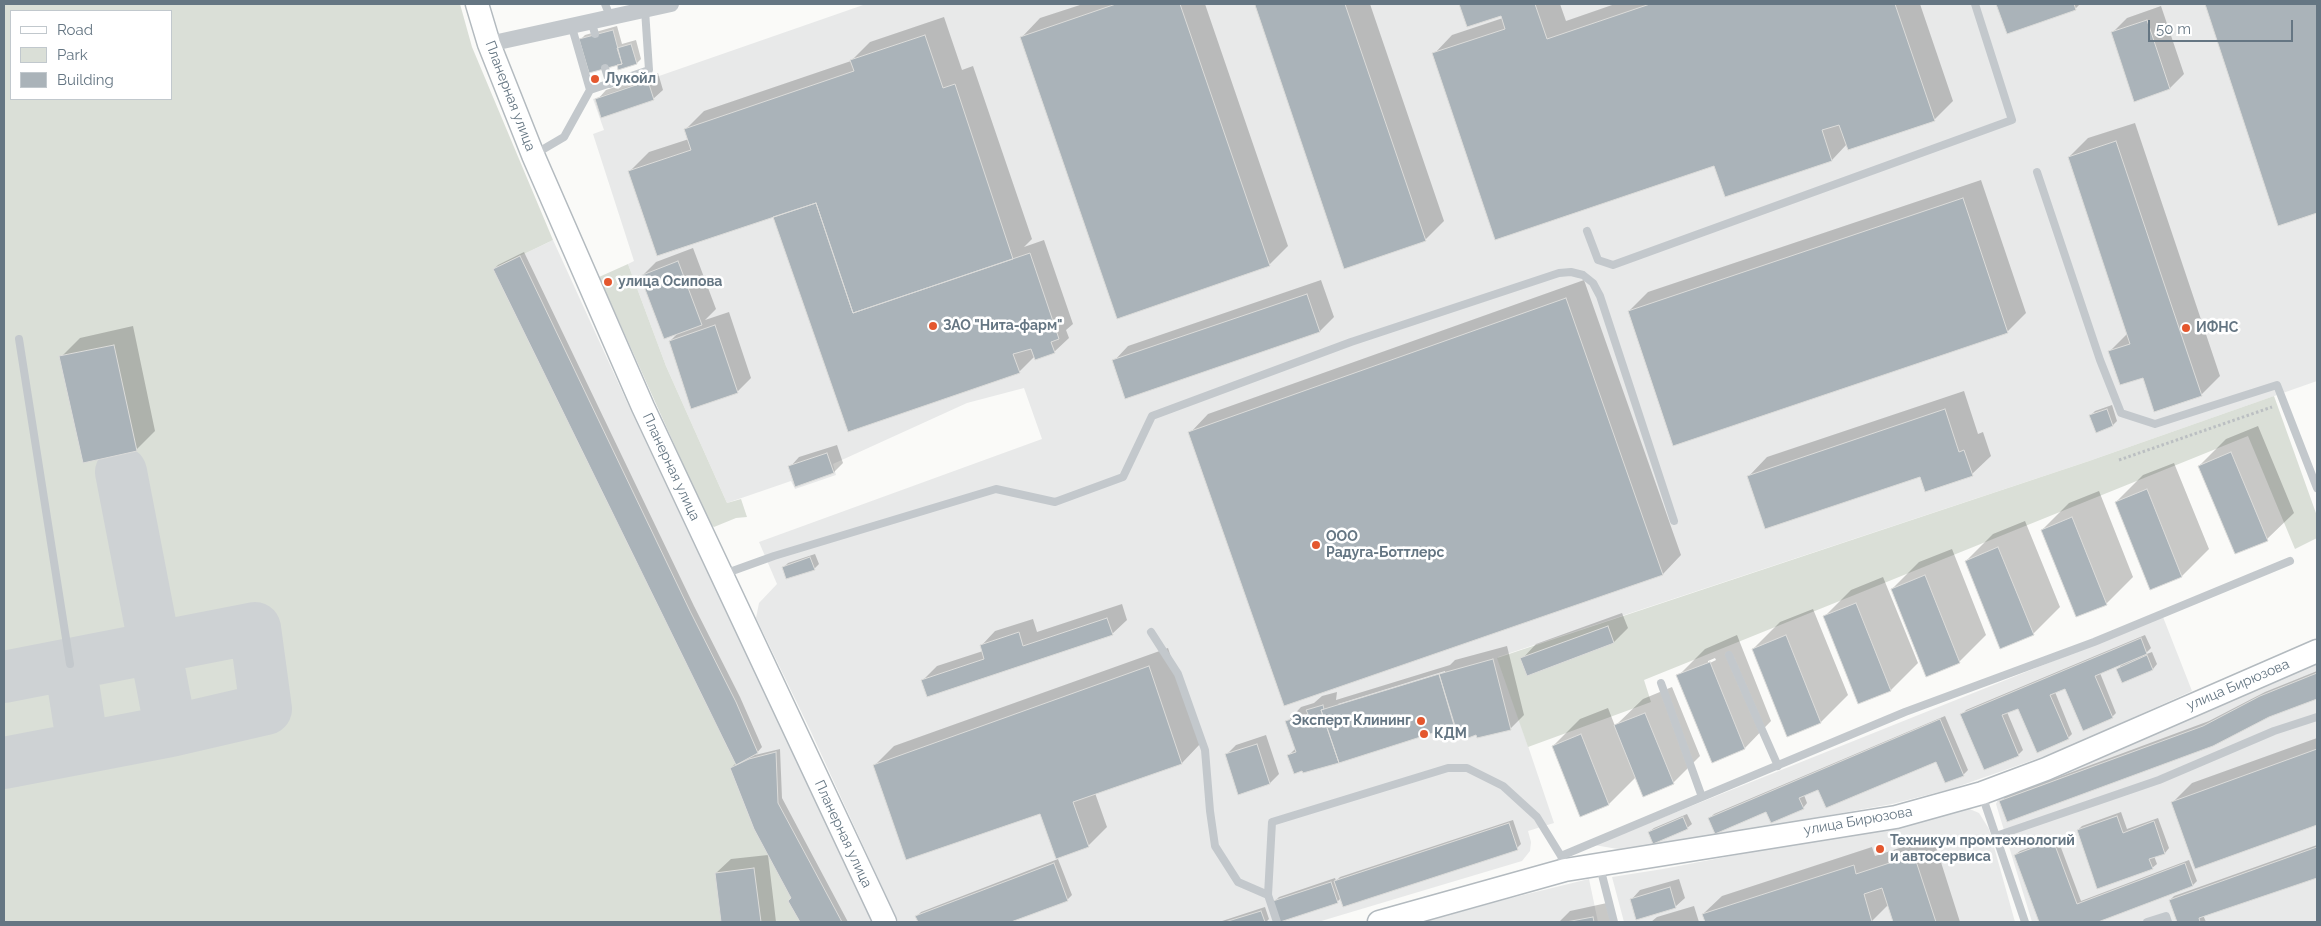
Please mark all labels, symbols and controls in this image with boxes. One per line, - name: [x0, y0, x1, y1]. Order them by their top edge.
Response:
- legend: [10, 10, 172, 100]
- scale bar: [2151, 10, 2296, 42]
- text: 50 m: [2156, 20, 2191, 38]
- text: Road: [57, 21, 93, 39]
- street label: Планерная улица: [481, 38, 539, 154]
- text: Park: [57, 46, 88, 64]
- text: Building: [57, 71, 114, 89]
- place label: Лукойл: [605, 71, 656, 87]
- marker: Лукойл: [589, 73, 601, 85]
- place label: улица Осипова: [618, 274, 722, 290]
- marker: улица Осипова: [602, 276, 614, 288]
- place label: ЗАО "Нита-фарм": [943, 318, 1063, 334]
- marker: ЗАО "Нита-фарм": [927, 320, 939, 332]
- place label: ИФНС: [2196, 320, 2238, 336]
- marker: ИФНС: [2180, 322, 2192, 334]
- street label: Планерная улица: [639, 411, 703, 523]
- place label: ООО Радуга-Боттлерс: [1326, 529, 1444, 562]
- marker: ООО Радуга-Боттлерс: [1310, 539, 1322, 551]
- street label: улица Бирюзова: [2184, 656, 2292, 714]
- place label: Эксперт Клининг: [1292, 713, 1411, 729]
- marker: Эксперт Клининг: [1415, 715, 1427, 727]
- place label: КДМ: [1434, 726, 1467, 742]
- marker: КДМ: [1418, 728, 1430, 740]
- street label: Планерная улица: [811, 778, 875, 890]
- street label: улица Бирюзова: [1802, 803, 1914, 839]
- place label: Техникум промтехнологий и автосервиса: [1890, 833, 2075, 866]
- marker: Техникум промтехнологий и автосервиса: [1874, 843, 1886, 855]

